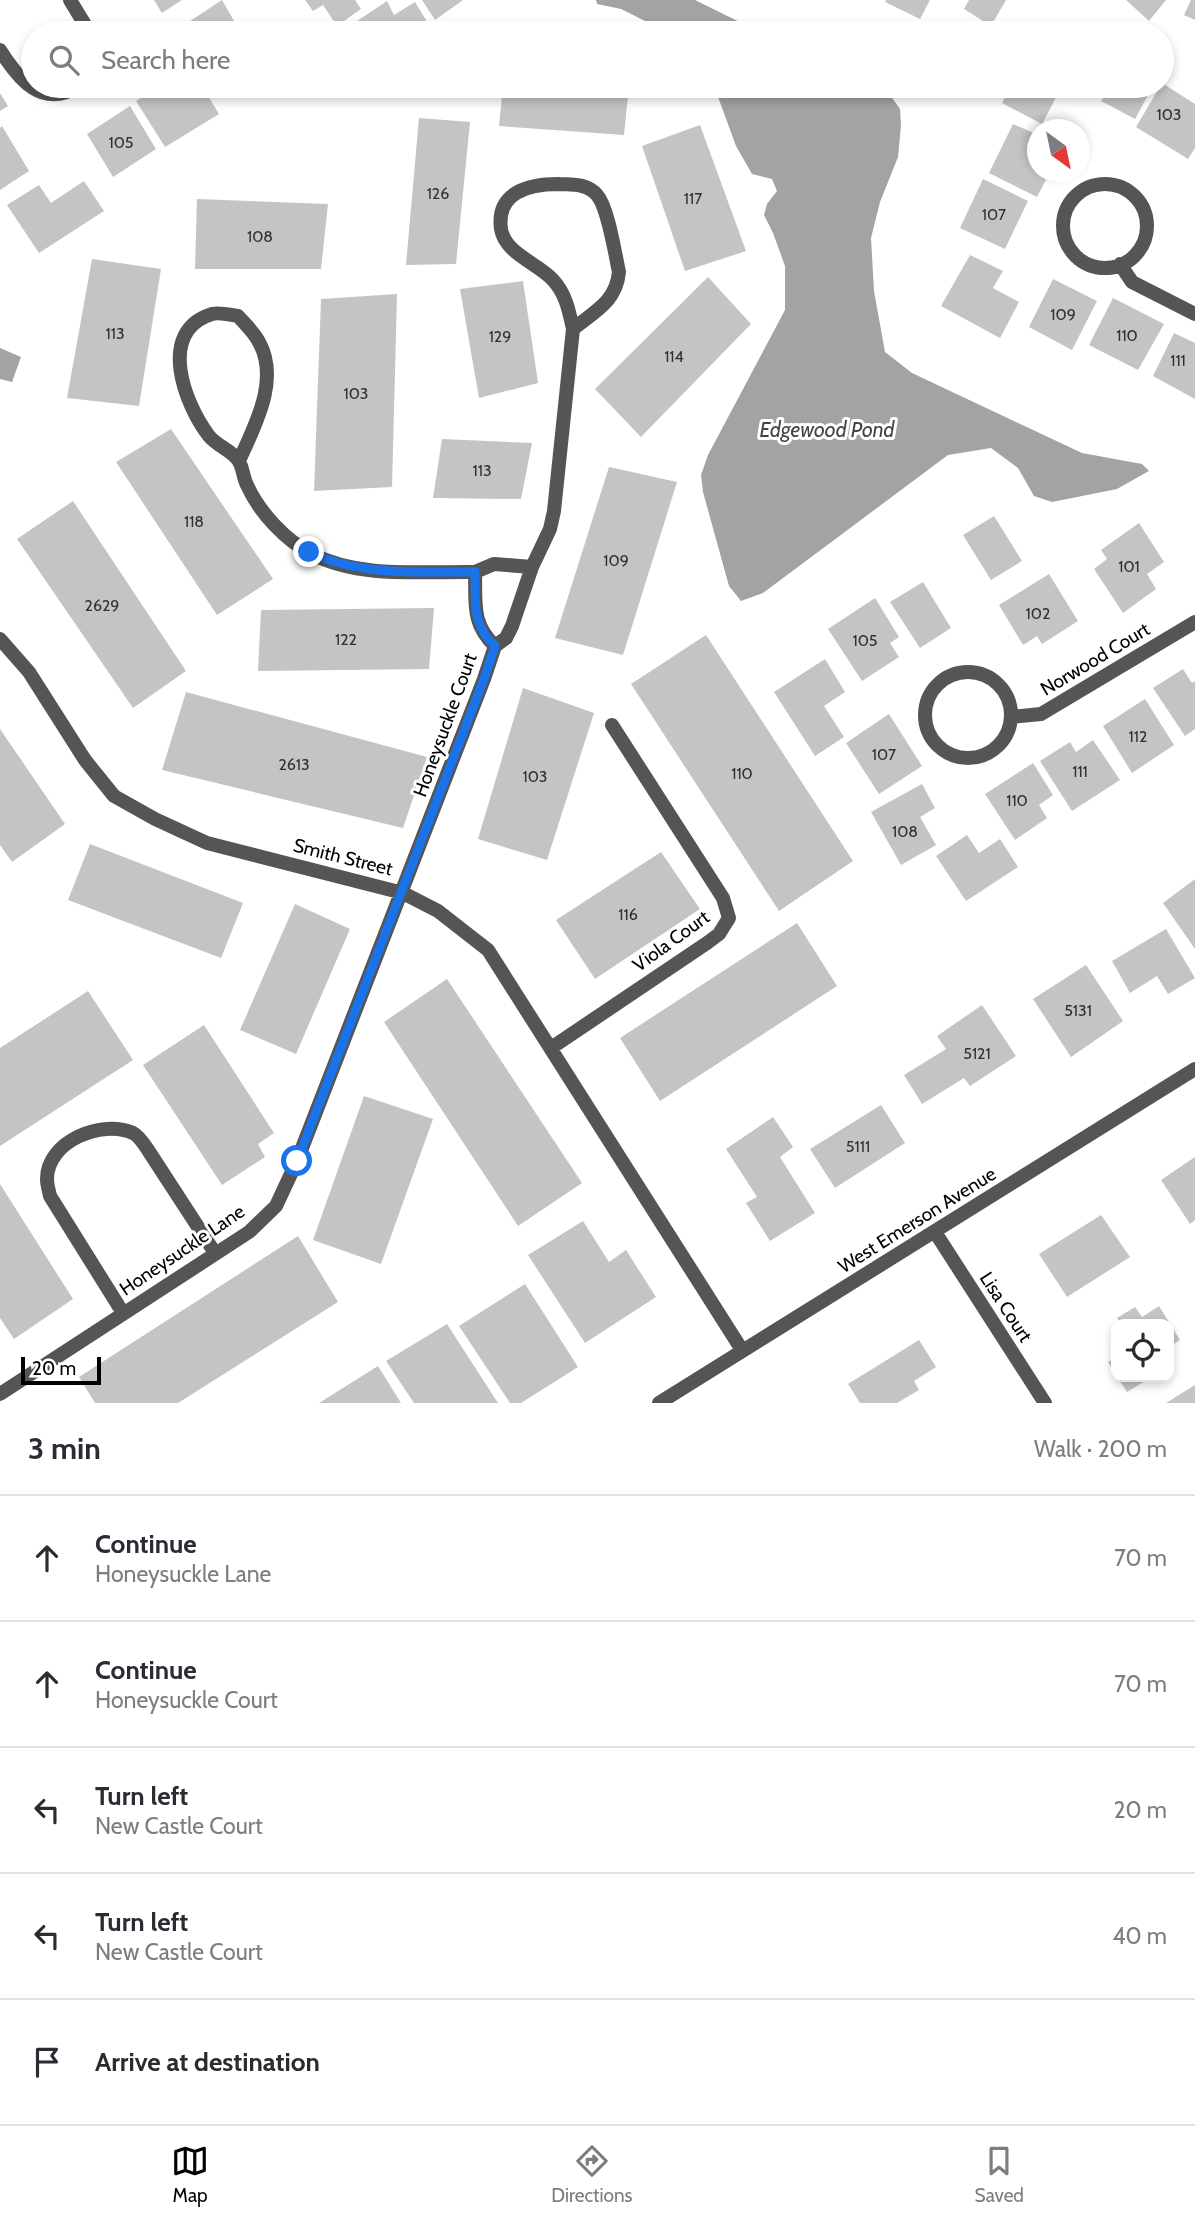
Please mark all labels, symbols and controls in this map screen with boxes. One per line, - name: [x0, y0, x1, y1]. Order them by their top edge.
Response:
- search box: [21, 21, 1174, 98]
- icon: search: [45, 41, 83, 79]
- text: Search here: [101, 44, 230, 76]
- house number: 103: [1156, 105, 1182, 124]
- north arrow: [1027, 119, 1090, 182]
- house number: 105: [108, 133, 134, 152]
- house number: 126: [427, 184, 449, 203]
- house number: 117: [684, 189, 702, 208]
- house number: 107: [982, 205, 1006, 224]
- house number: 108: [247, 227, 273, 246]
- house number: 109: [1050, 305, 1076, 324]
- house number: 113: [105, 324, 125, 343]
- house number: 110: [1116, 326, 1138, 345]
- house number: 129: [489, 327, 511, 346]
- house number: 114: [664, 347, 684, 366]
- house number: 111: [1170, 351, 1186, 370]
- house number: 103: [343, 384, 369, 403]
- water label: Edgewood Pond: [759, 417, 896, 442]
- house number: 113: [472, 461, 492, 480]
- house number: 118: [184, 512, 204, 531]
- route end: [293, 536, 324, 567]
- house number: 109: [603, 551, 629, 570]
- house number: 101: [1118, 557, 1140, 576]
- house number: 2629: [85, 596, 119, 615]
- house number: 102: [1026, 604, 1050, 623]
- street label: Norwood Court: [1036, 617, 1154, 701]
- house number: 122: [335, 630, 357, 649]
- house number: 105: [852, 631, 878, 650]
- street label: Honeysuckle Court: [408, 650, 482, 800]
- house number: 112: [1129, 727, 1147, 746]
- house number: 107: [872, 745, 896, 764]
- house number: 2613: [278, 755, 310, 774]
- house number: 111: [1072, 762, 1088, 781]
- house number: 110: [731, 764, 753, 783]
- house number: 103: [522, 767, 548, 786]
- house number: 110: [1006, 791, 1028, 810]
- house number: 108: [892, 822, 918, 841]
- street label: Smith Street: [291, 834, 396, 881]
- house number: 116: [618, 905, 638, 924]
- street label: Viola Court: [628, 905, 714, 976]
- house number: 5131: [1064, 1001, 1092, 1020]
- house number: 5121: [963, 1044, 991, 1063]
- house number: 5111: [846, 1137, 870, 1156]
- route start: [281, 1145, 312, 1176]
- street label: West Emerson Avenue: [834, 1162, 1000, 1278]
- street label: Honeysuckle Lane: [115, 1200, 249, 1300]
- street label: Lisa Court: [975, 1268, 1037, 1347]
- map controls: [1111, 1319, 1174, 1382]
- button: locate: [1111, 1319, 1174, 1382]
- scale bar: [21, 1354, 102, 1386]
- text: 20 m: [32, 1357, 76, 1380]
- text: 3 min: [28, 1430, 101, 1467]
- text: Walk · 200 m: [1034, 1435, 1167, 1463]
- text: Continue: [95, 1528, 197, 1560]
- icon: ahead: [28, 1539, 66, 1577]
- text: 70 m: [1114, 1544, 1167, 1572]
- text: Honeysuckle Lane: [95, 1560, 271, 1588]
- text: Continue: [95, 1654, 197, 1686]
- icon: ahead: [28, 1665, 66, 1703]
- text: 70 m: [1114, 1670, 1167, 1698]
- text: Honeysuckle Court: [95, 1686, 278, 1714]
- text: Turn left: [95, 1780, 188, 1812]
- icon: left: [28, 1791, 66, 1829]
- text: 20 m: [1114, 1796, 1167, 1824]
- text: New Castle Court: [95, 1812, 263, 1840]
- text: Turn left: [95, 1906, 188, 1938]
- icon: left: [28, 1917, 66, 1955]
- text: 40 m: [1112, 1922, 1167, 1950]
- text: New Castle Court: [95, 1938, 263, 1966]
- icon: arrive: [28, 2043, 66, 2081]
- text: Arrive at destination: [95, 2046, 320, 2078]
- tab: Map: [171, 2142, 209, 2207]
- tab: Directions: [551, 2142, 632, 2207]
- tab: Saved: [975, 2142, 1024, 2207]

